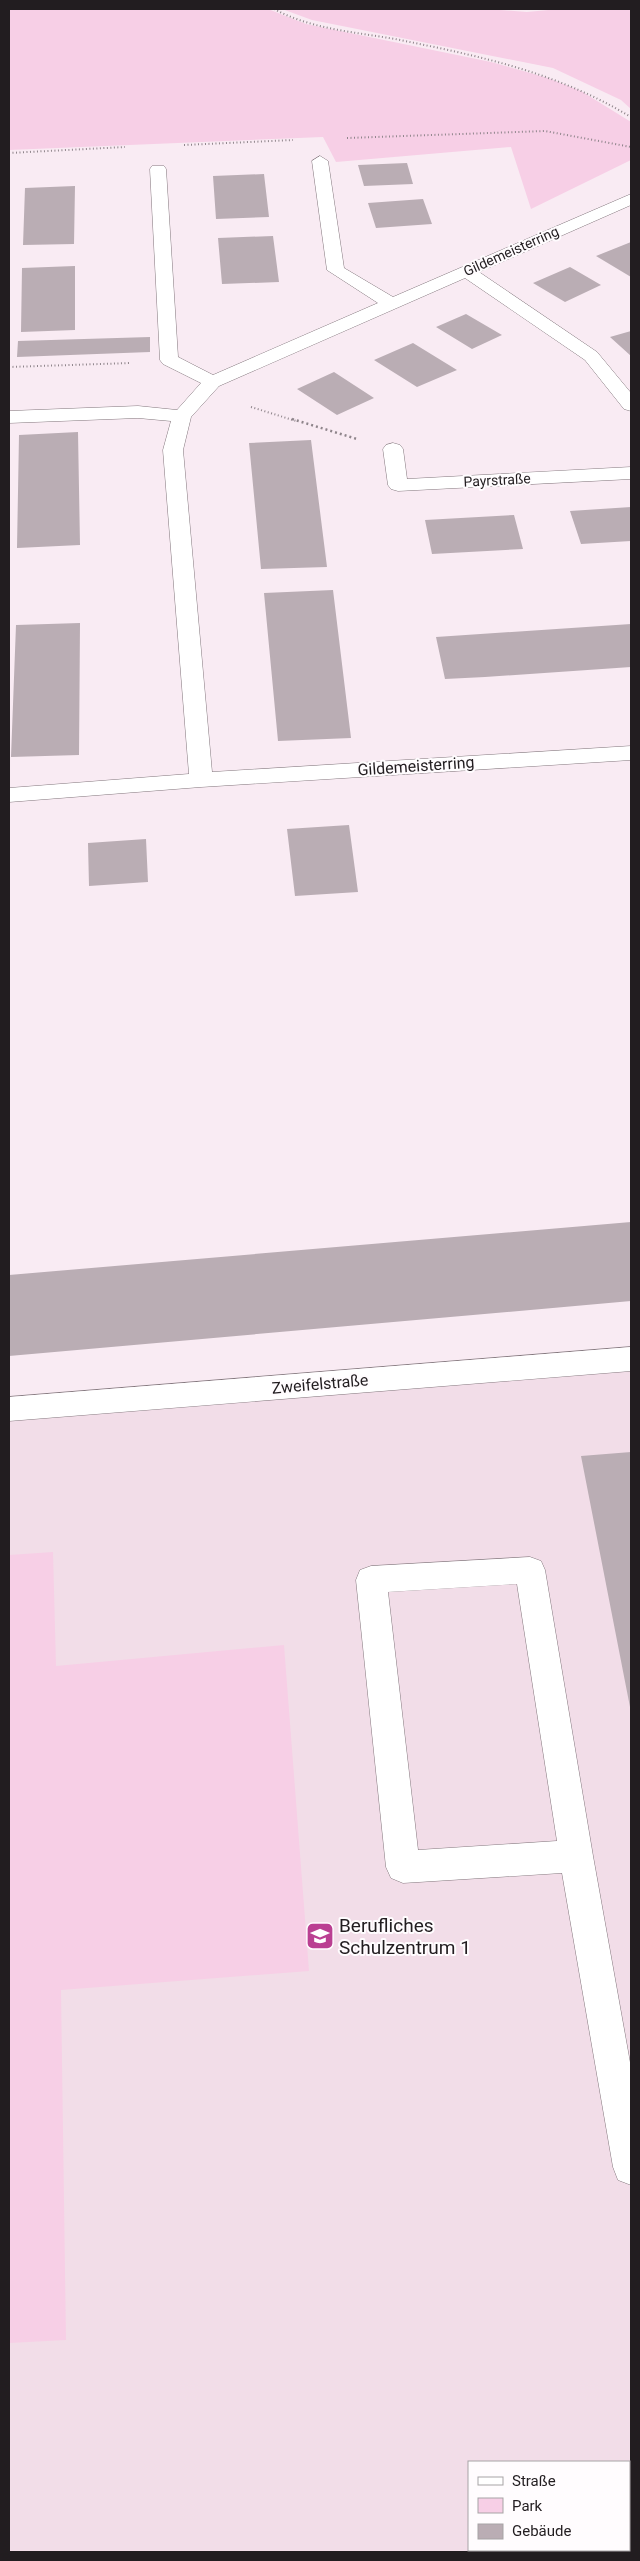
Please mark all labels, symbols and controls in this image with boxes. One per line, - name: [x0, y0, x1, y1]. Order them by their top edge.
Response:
- street label: Gildemeisterring: [461, 223, 561, 279]
- street label: Payrstraße: [463, 470, 531, 490]
- street label: Gildemeisterring: [357, 752, 475, 780]
- street label: Zweifelstraße: [271, 1370, 369, 1398]
- place label: Berufliches Schulzentrum 1: [339, 1914, 471, 1959]
- school or university icon: Berufliches Schulzentrum 1: [305, 1921, 335, 1951]
- legend: [468, 2461, 630, 2551]
- text: Straße: [512, 2472, 556, 2490]
- text: Park: [512, 2497, 543, 2515]
- text: Gebäude: [512, 2522, 571, 2540]

